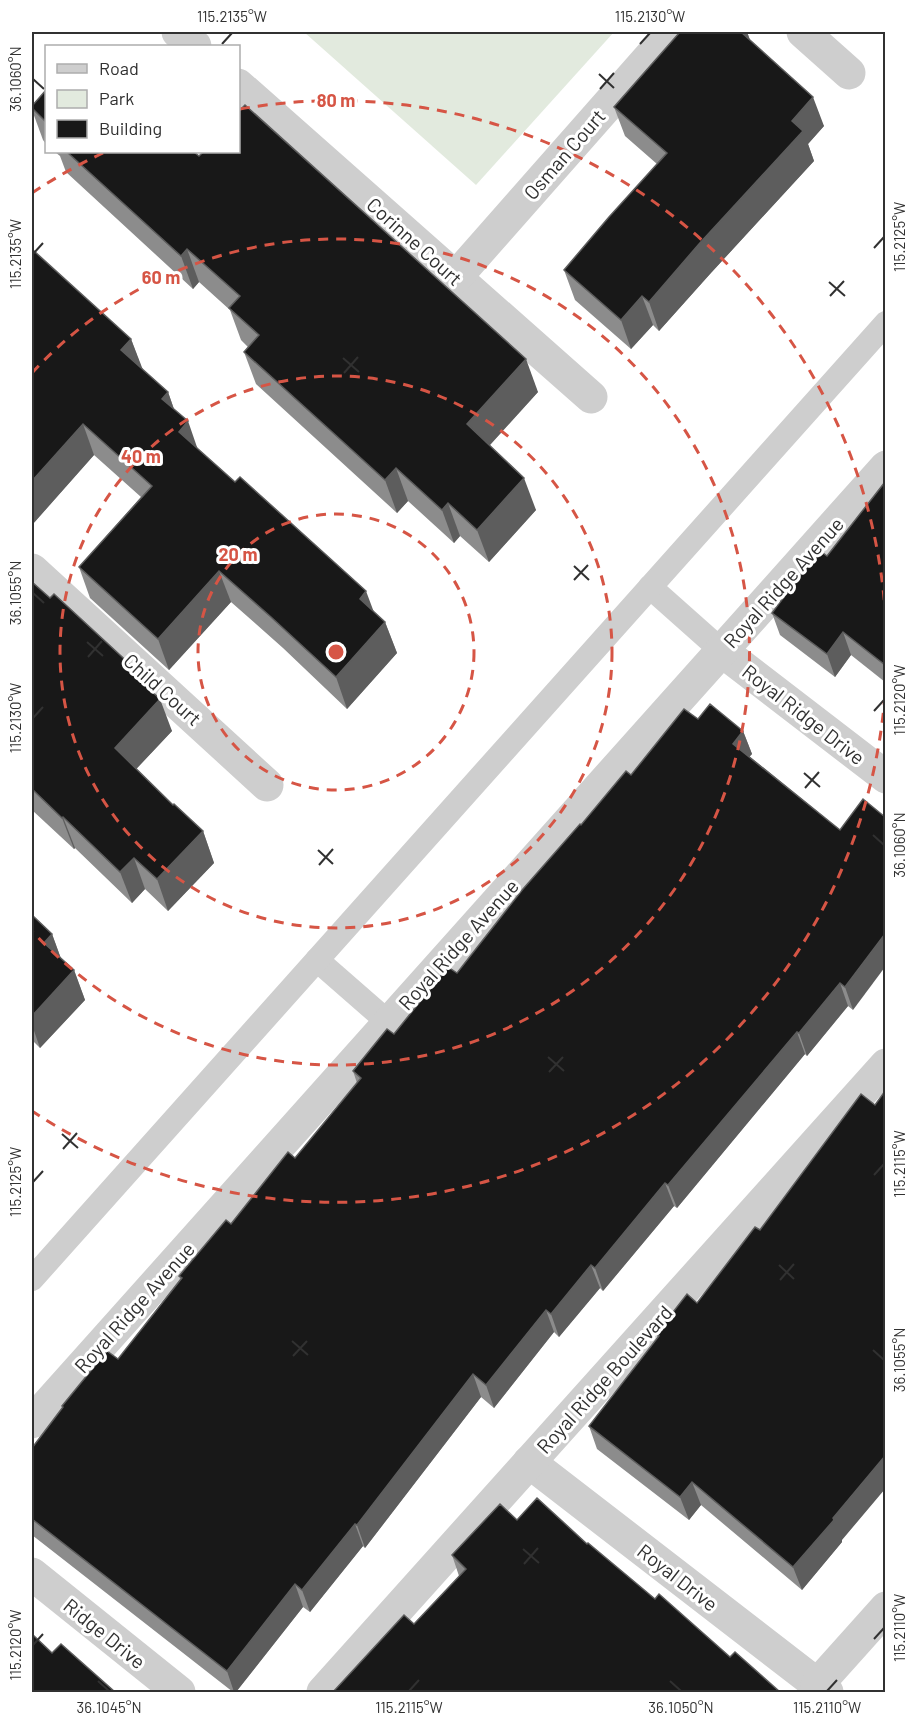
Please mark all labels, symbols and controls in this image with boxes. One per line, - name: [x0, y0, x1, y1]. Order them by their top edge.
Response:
- text: 115.2135°W: [197, 7, 267, 25]
- text: 115.2130°W: [615, 7, 685, 25]
- legend: [45, 45, 240, 153]
- text: 36.1060°N: [6, 46, 24, 112]
- text: Road: [99, 57, 139, 79]
- text: Park: [99, 87, 134, 109]
- text: 80 m: [317, 89, 355, 111]
- street label: Osman Court: [518, 104, 610, 204]
- text: Building: [99, 117, 162, 139]
- street label: Corinne Court: [362, 192, 468, 290]
- text: 115.2125°W: [890, 202, 908, 272]
- text: 115.2135°W: [6, 219, 24, 289]
- text: 60 m: [142, 266, 180, 288]
- text: 40 m: [121, 445, 161, 467]
- street label: Royal Ridge Avenue: [718, 512, 848, 652]
- text: 20 m: [219, 543, 257, 565]
- text: 36.1055°N: [6, 561, 24, 625]
- centre of rings: [326, 642, 346, 662]
- street label: Child Court: [119, 648, 207, 730]
- street label: Royal Ridge Drive: [738, 659, 870, 769]
- text: 115.2120°W: [890, 665, 908, 735]
- text: 115.2130°W: [6, 683, 24, 753]
- text: 36.1060°N: [890, 812, 908, 878]
- street label: Royal Ridge Avenue: [393, 874, 523, 1014]
- text: 115.2115°W: [890, 1130, 908, 1198]
- text: 115.2125°W: [6, 1147, 24, 1217]
- street label: Royal Ridge Avenue: [69, 1237, 199, 1377]
- street label: Royal Ridge Boulevard: [531, 1300, 677, 1458]
- text: 36.1055°N: [890, 1328, 908, 1392]
- street label: Royal Drive: [633, 1538, 723, 1616]
- street label: Ridge Drive: [59, 1593, 151, 1673]
- text: 115.2110°W: [890, 1594, 908, 1662]
- text: 115.2120°W: [6, 1610, 24, 1680]
- text: 36.1045°N: [76, 1698, 142, 1716]
- text: 115.2115°W: [375, 1698, 443, 1716]
- text: 36.1050°N: [648, 1698, 714, 1716]
- text: 115.2110°W: [793, 1698, 861, 1716]

